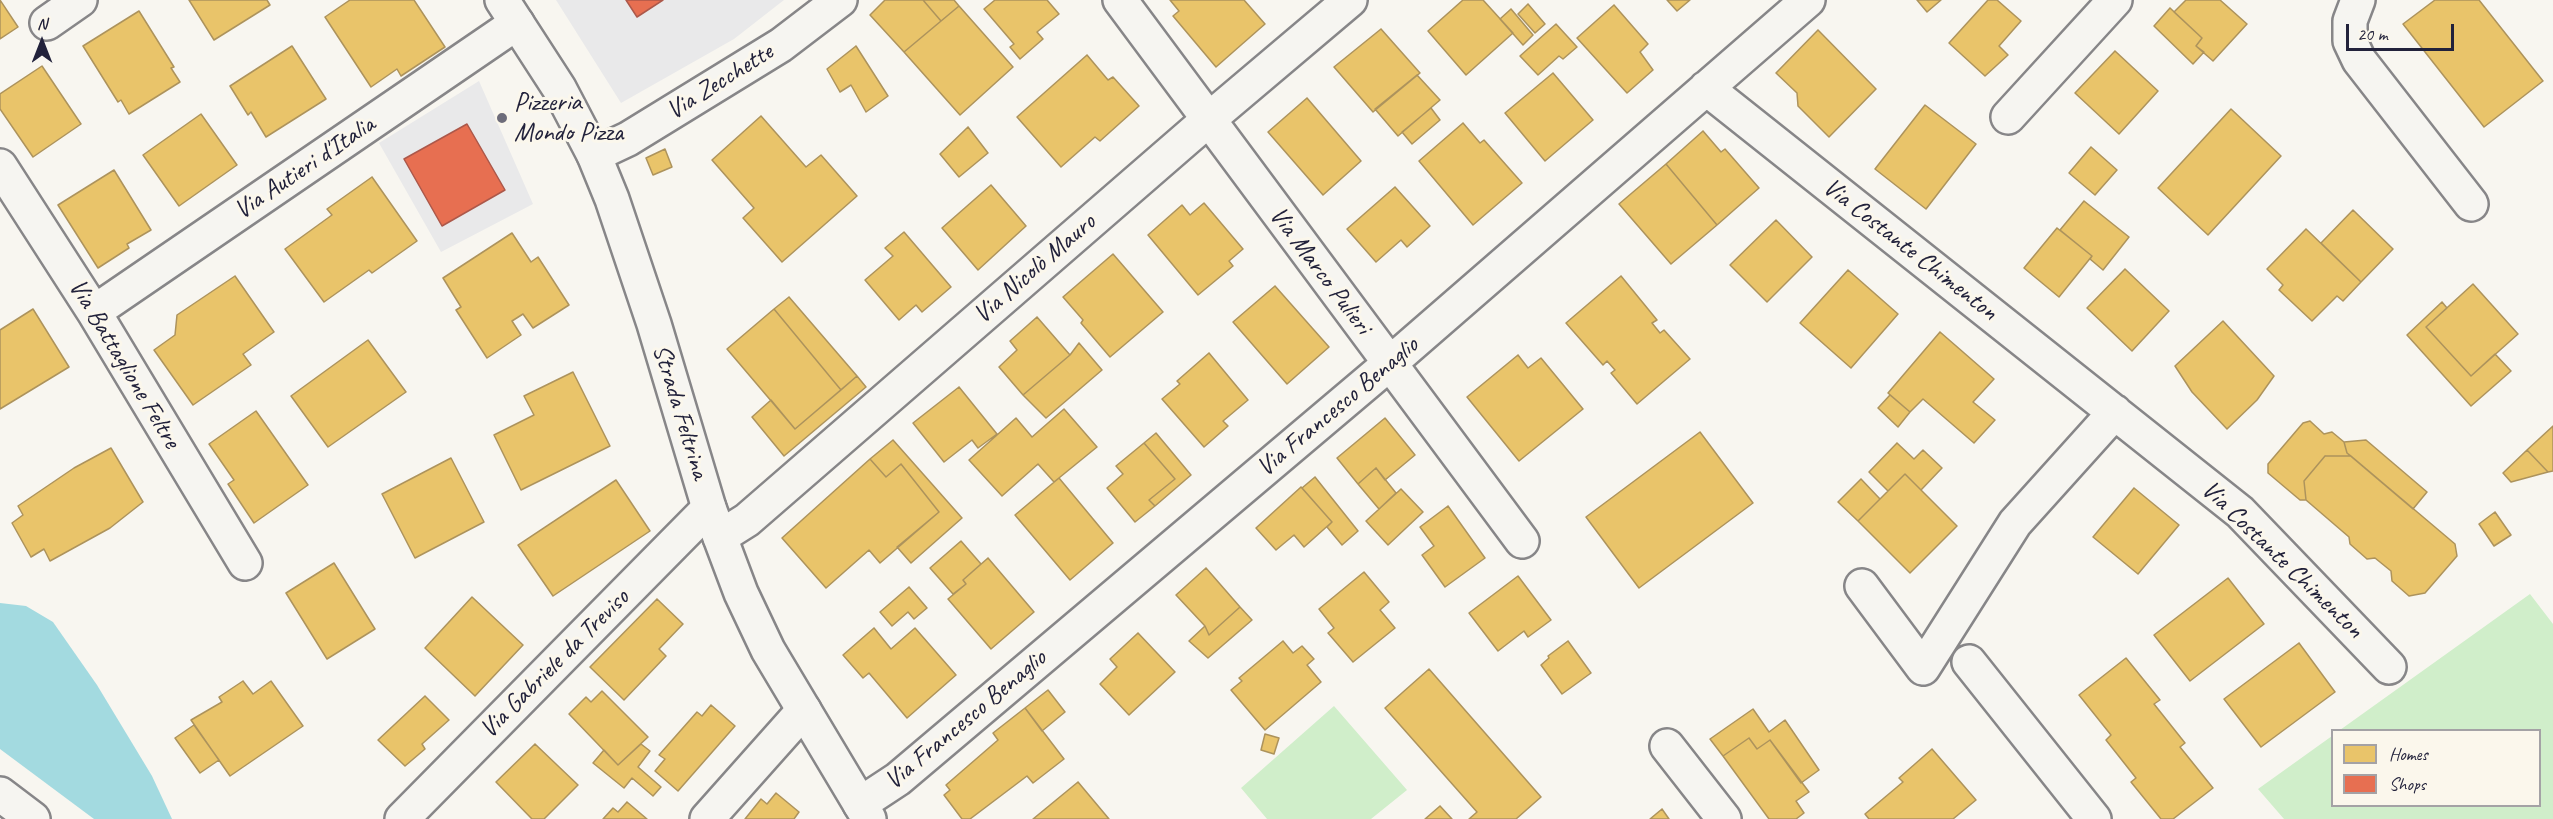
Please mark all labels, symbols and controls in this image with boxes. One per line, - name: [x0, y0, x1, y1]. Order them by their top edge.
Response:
- north arrow: [12, 12, 72, 72]
- scale bar: [2349, 12, 2457, 50]
- text: N: [37, 14, 47, 34]
- text: 20 m: [2357, 23, 2388, 45]
- street label: Via Zecchette: [661, 37, 779, 127]
- place label: Pizzeria Mondo Pizza: [514, 87, 623, 148]
- street label: Via Autieri d'Italia: [229, 110, 381, 226]
- marker: Pizzeria Mondo Pizza: [495, 111, 509, 125]
- street label: Via Costante Chimenton: [1816, 172, 2004, 328]
- street label: Via Marco Pulieri: [1262, 201, 1378, 341]
- street label: Via Nicolò Mauro: [967, 207, 1103, 331]
- street label: Via Battaglione Feltre: [61, 274, 187, 454]
- street label: Via Francesco Benaglio: [1251, 330, 1425, 484]
- street label: Strada Feltrina: [645, 341, 715, 483]
- street label: Via Costante Chimenton: [2194, 475, 2370, 645]
- street label: Via Gabriele da Treviso: [474, 583, 636, 745]
- street label: Via Francesco Benaglio: [879, 643, 1053, 797]
- legend: [2331, 729, 2541, 807]
- text: Homes: [2389, 743, 2428, 765]
- text: Shops: [2389, 773, 2426, 795]

